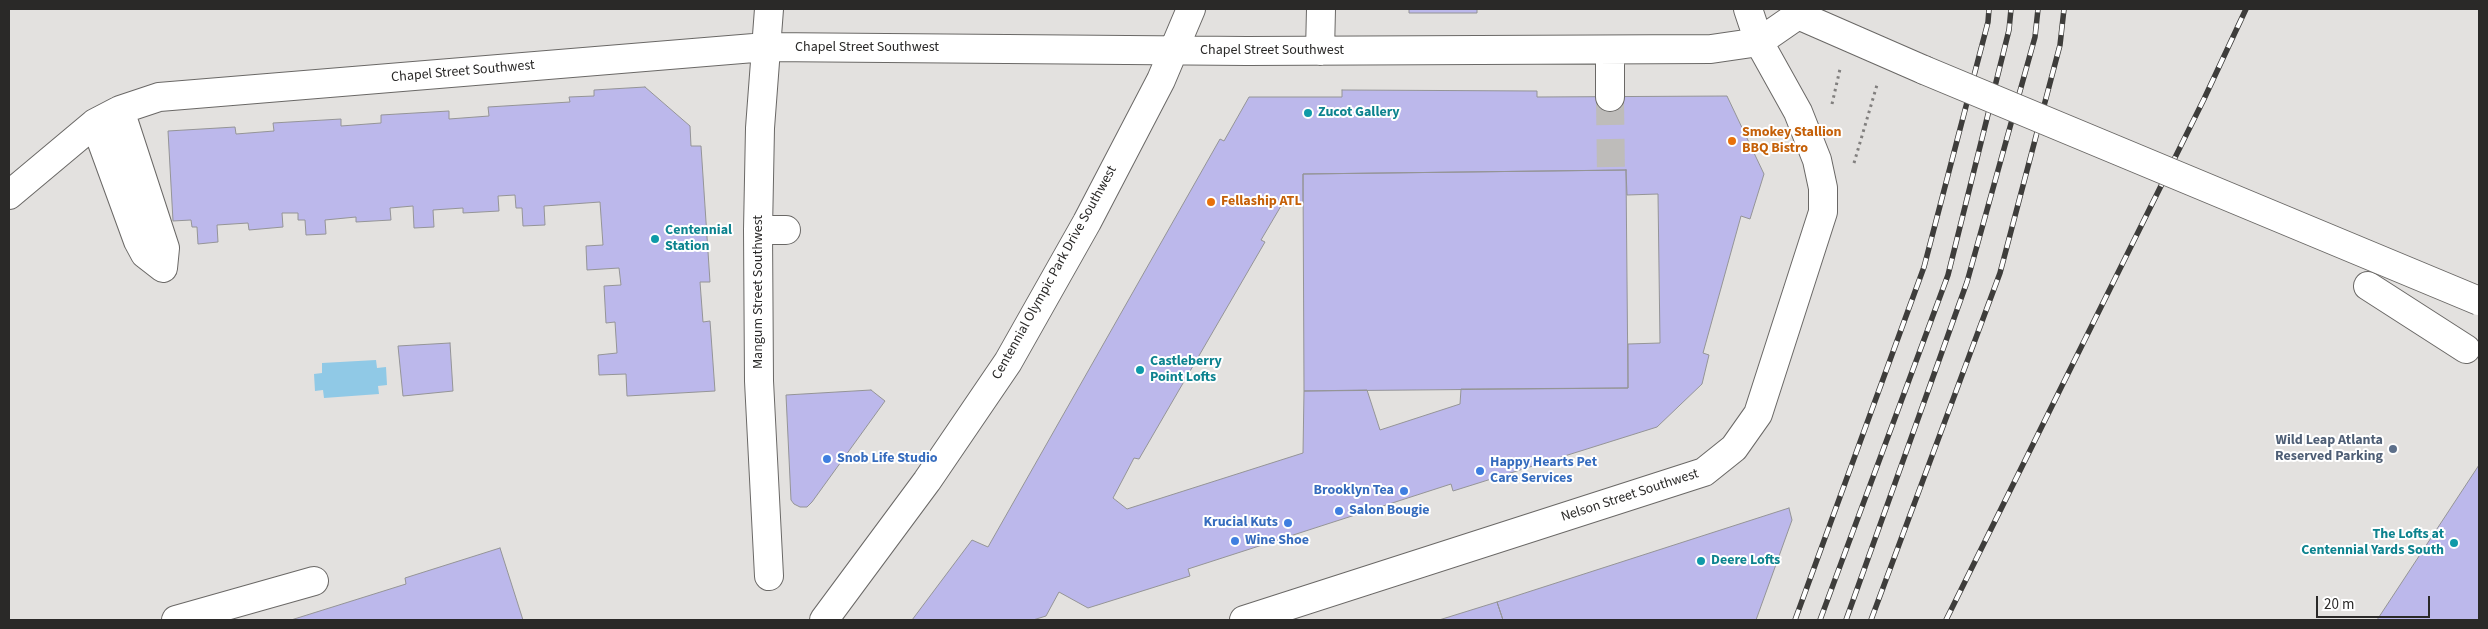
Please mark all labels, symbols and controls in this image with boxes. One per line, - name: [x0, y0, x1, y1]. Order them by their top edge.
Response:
- street label: Chapel Street Southwest: [795, 40, 939, 56]
- street label: Chapel Street Southwest: [1200, 43, 1344, 59]
- street label: Chapel Street Southwest: [391, 57, 535, 87]
- place label: Zucot Gallery: [1318, 105, 1400, 121]
- marker: Zucot Gallery: [1302, 107, 1314, 119]
- place label: Smokey Stallion BBQ Bistro: [1742, 125, 1842, 158]
- marker: Smokey Stallion BBQ Bistro: [1726, 135, 1738, 147]
- street label: Centennial Olympic Park Drive Southwest: [989, 163, 1121, 383]
- place label: Fellaship ATL: [1221, 194, 1302, 210]
- marker: Fellaship ATL: [1205, 196, 1217, 208]
- street label: Mangum Street Southwest: [751, 215, 767, 369]
- place label: Centennial Station: [665, 223, 732, 256]
- marker: Centennial Station: [649, 233, 661, 245]
- place label: Castleberry Point Lofts: [1150, 354, 1222, 387]
- marker: Castleberry Point Lofts: [1134, 364, 1146, 376]
- place label: Wild Leap Atlanta Reserved Parking: [2275, 433, 2383, 466]
- marker: Wild Leap Atlanta Reserved Parking: [2387, 443, 2399, 455]
- place label: Snob Life Studio: [837, 451, 938, 467]
- marker: Snob Life Studio: [821, 453, 833, 465]
- place label: Happy Hearts Pet Care Services: [1490, 455, 1597, 488]
- marker: Happy Hearts Pet Care Services: [1474, 465, 1486, 477]
- street label: Nelson Street Southwest: [1559, 466, 1701, 526]
- place label: Brooklyn Tea: [1314, 483, 1394, 499]
- marker: Brooklyn Tea: [1398, 485, 1410, 497]
- place label: Salon Bougie: [1349, 503, 1430, 519]
- marker: Salon Bougie: [1333, 505, 1345, 517]
- place label: Krucial Kuts: [1203, 515, 1278, 531]
- marker: Krucial Kuts: [1282, 517, 1294, 529]
- place label: The Lofts at Centennial Yards South: [2301, 527, 2444, 560]
- place label: Wine Shoe: [1245, 533, 1309, 549]
- marker: Wine Shoe: [1229, 535, 1241, 547]
- marker: The Lofts at Centennial Yards South: [2448, 537, 2460, 549]
- place label: Deere Lofts: [1711, 553, 1780, 569]
- marker: Deere Lofts: [1695, 555, 1707, 567]
- scale bar: [2318, 586, 2432, 618]
- text: 20 m: [2324, 594, 2354, 615]

